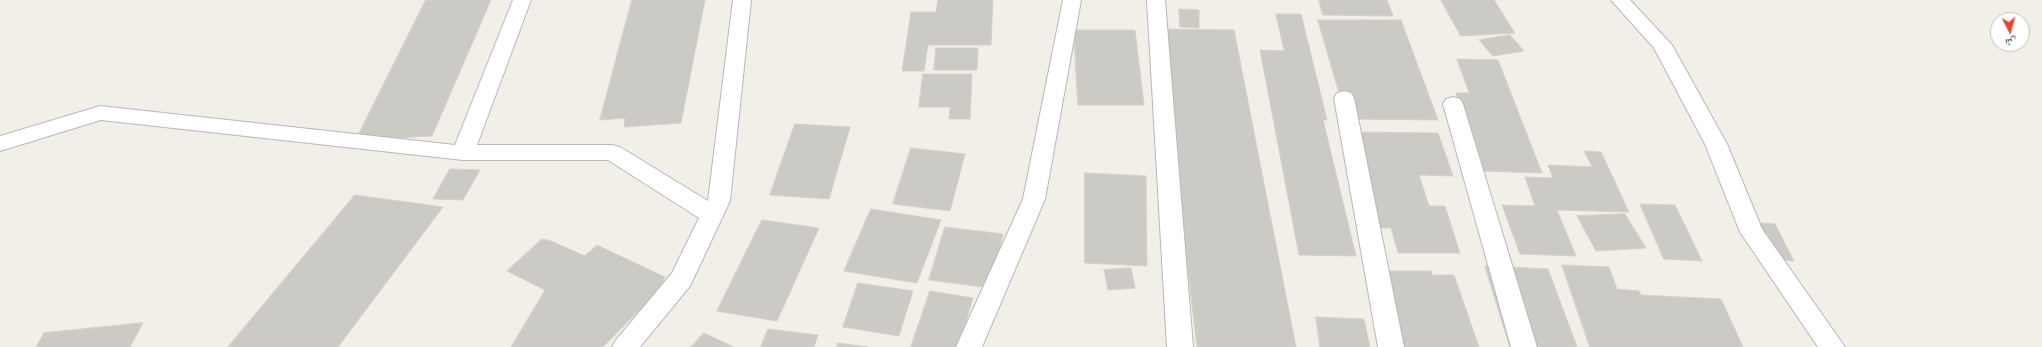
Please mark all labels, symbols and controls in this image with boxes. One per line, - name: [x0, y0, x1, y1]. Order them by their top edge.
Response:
- north arrow: [1990, 12, 2030, 52]
- text: ش: [2005, 36, 2018, 50]

